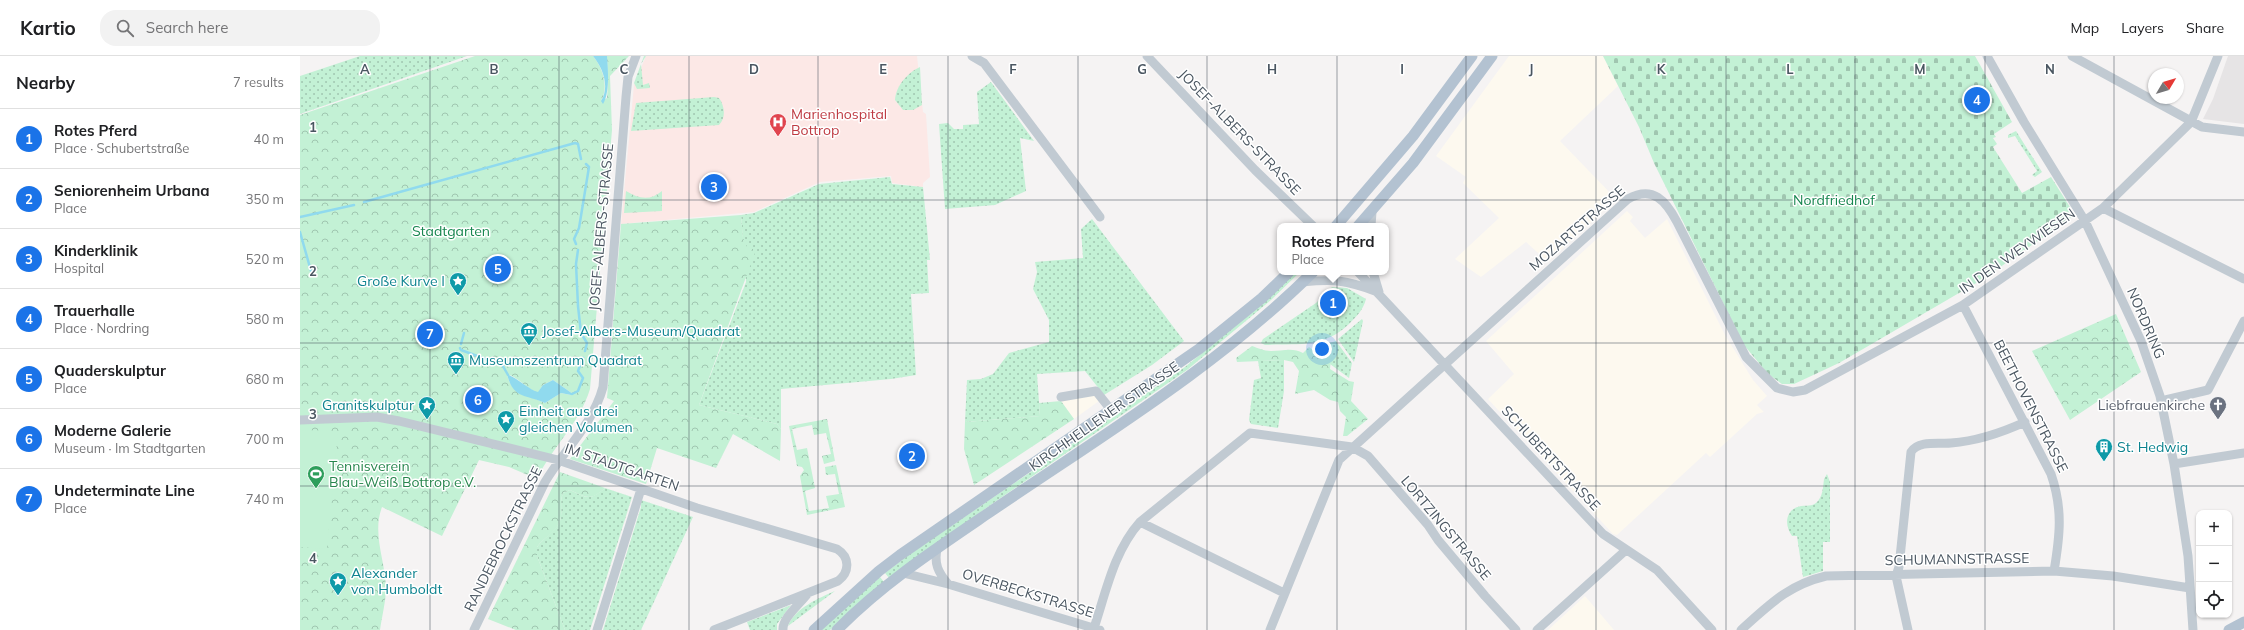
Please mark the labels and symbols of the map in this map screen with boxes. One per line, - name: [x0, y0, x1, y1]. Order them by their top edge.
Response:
- text: A: [360, 61, 370, 77]
- text: B: [490, 61, 499, 77]
- text: C: [620, 61, 629, 77]
- text: D: [749, 61, 759, 77]
- text: E: [879, 61, 887, 77]
- text: F: [1009, 61, 1017, 77]
- text: G: [1137, 61, 1147, 77]
- text: H: [1267, 61, 1277, 77]
- text: I: [1400, 61, 1404, 77]
- text: J: [1529, 61, 1533, 77]
- text: K: [1657, 61, 1667, 77]
- text: L: [1786, 61, 1794, 77]
- text: M: [1914, 61, 1926, 77]
- text: N: [2045, 61, 2055, 77]
- street label: JOSEF-ALBERS-STRASSE: [1175, 65, 1305, 199]
- north arrow: [2148, 68, 2184, 104]
- pin: 4: [1964, 85, 1990, 115]
- place label: Marienhospital Bottrop: [791, 105, 887, 139]
- hospital icon: Marienhospital Bottrop: [768, 112, 788, 137]
- text: 1: [309, 119, 317, 135]
- street label: JOSEF-ALBERS-STRASSE: [585, 143, 617, 311]
- pin: 3: [701, 172, 727, 202]
- street label: MOZARTSTRASSE: [1525, 182, 1629, 274]
- park label: Nordfriedhof: [1793, 191, 1875, 209]
- street label: IN DEN WEYWIESEN: [1955, 204, 2079, 298]
- park label: Stadtgarten: [412, 222, 490, 240]
- pin: 5: [485, 254, 511, 284]
- text: 2: [309, 263, 317, 279]
- place icon: Große Kurve I: [448, 271, 468, 296]
- place label: Große Kurve I: [357, 272, 445, 290]
- street label: NORDRING: [2123, 285, 2169, 361]
- pin: 1: [1320, 288, 1346, 318]
- pin: 7: [417, 319, 443, 349]
- museum icon: Josef-Albers-Museum/Quadrat: [519, 321, 539, 346]
- place label: Josef-Albers-Museum/Quadrat: [542, 322, 740, 340]
- street label: BEETHOVENSTRASSE: [1990, 337, 2072, 475]
- your location: [1312, 339, 1332, 359]
- museum icon: Museumszentrum Quadrat: [446, 350, 466, 375]
- place label: Museumszentrum Quadrat: [469, 351, 642, 369]
- street label: KIRCHHELLENER STRASSE: [1025, 357, 1183, 475]
- pin: 6: [465, 385, 491, 415]
- place icon: Granitskulptur: [417, 395, 437, 420]
- church icon: Liebfrauenkirche: [2208, 395, 2228, 420]
- place label: Granitskulptur: [322, 396, 415, 414]
- place label: Liebfrauenkirche: [2098, 396, 2205, 414]
- place label: Einheit aus drei gleichen Volumen: [519, 402, 633, 436]
- street label: SCHUBERTSTRASSE: [1498, 402, 1604, 514]
- text: 3: [309, 406, 317, 422]
- place icon: Einheit aus drei gleichen Volumen: [496, 409, 516, 434]
- building icon: St. Hedwig: [2094, 437, 2114, 462]
- place label: St. Hedwig: [2117, 438, 2188, 456]
- street label: IM STADTGARTEN: [562, 439, 682, 495]
- pin: 2: [899, 441, 925, 471]
- place label: Tennisverein Blau-Weiß Bottrop e.V.: [329, 457, 476, 491]
- street label: RANDEBROCKSTRASSE: [460, 463, 546, 615]
- sports icon: Tennisverein Blau-Weiß Bottrop e.V.: [306, 464, 326, 489]
- street label: LORTZINGSTRASSE: [1397, 472, 1495, 584]
- street label: SCHUMANNSTRASSE: [1884, 549, 2030, 569]
- text: 4: [309, 550, 317, 566]
- place label: Alexander von Humboldt: [351, 564, 442, 598]
- street label: OVERBECKSTRASSE: [960, 564, 1096, 622]
- place icon: Alexander von Humboldt: [328, 571, 348, 596]

